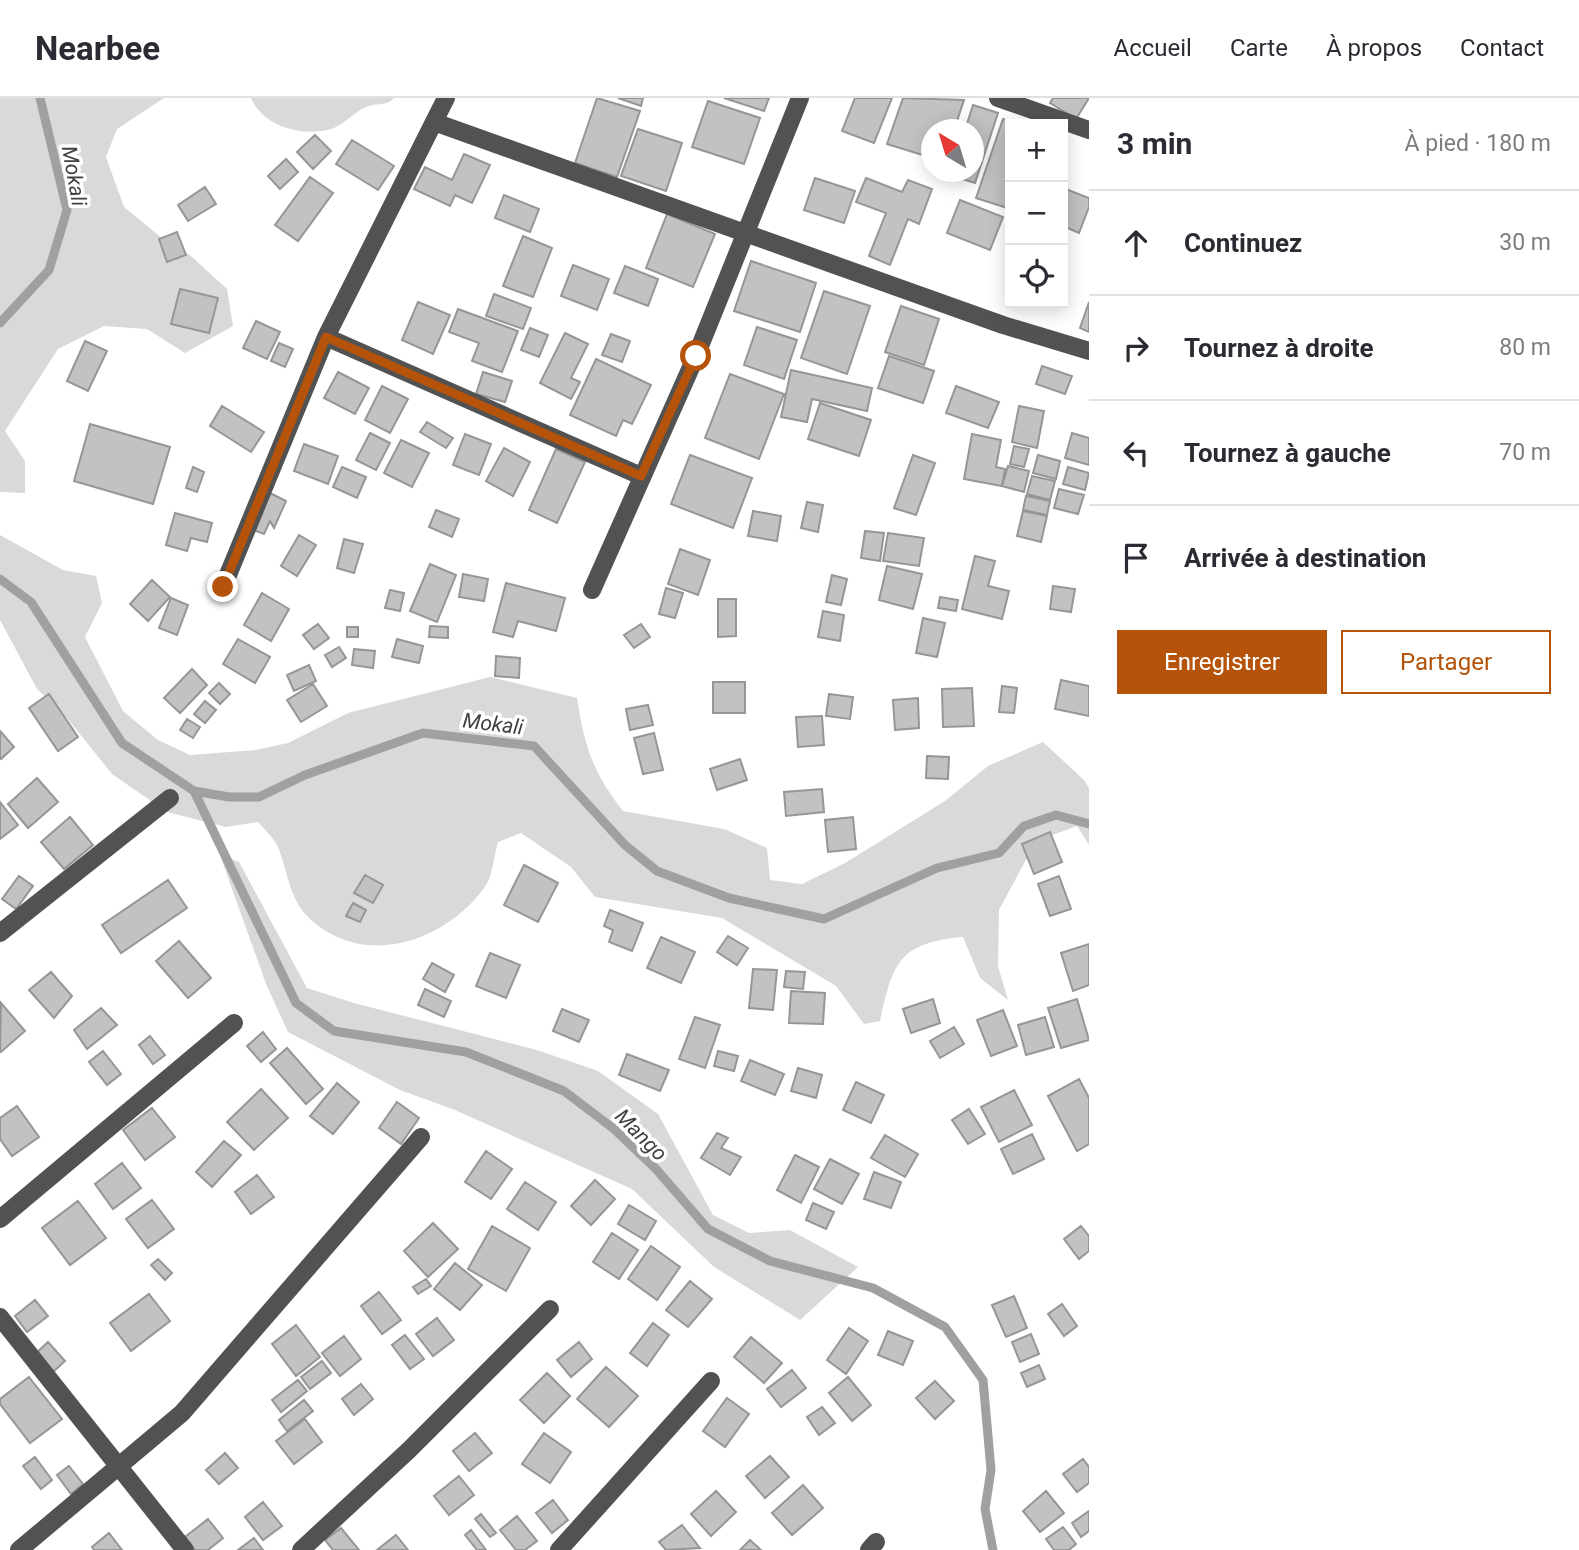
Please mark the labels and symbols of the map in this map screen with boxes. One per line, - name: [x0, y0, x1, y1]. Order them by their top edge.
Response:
- north arrow: [921, 119, 984, 182]
- water label: Mokali: [57, 144, 91, 208]
- route start: [680, 340, 711, 371]
- route end: [207, 571, 238, 602]
- water label: Mokali: [461, 708, 525, 740]
- water label: Mango: [610, 1104, 672, 1166]

